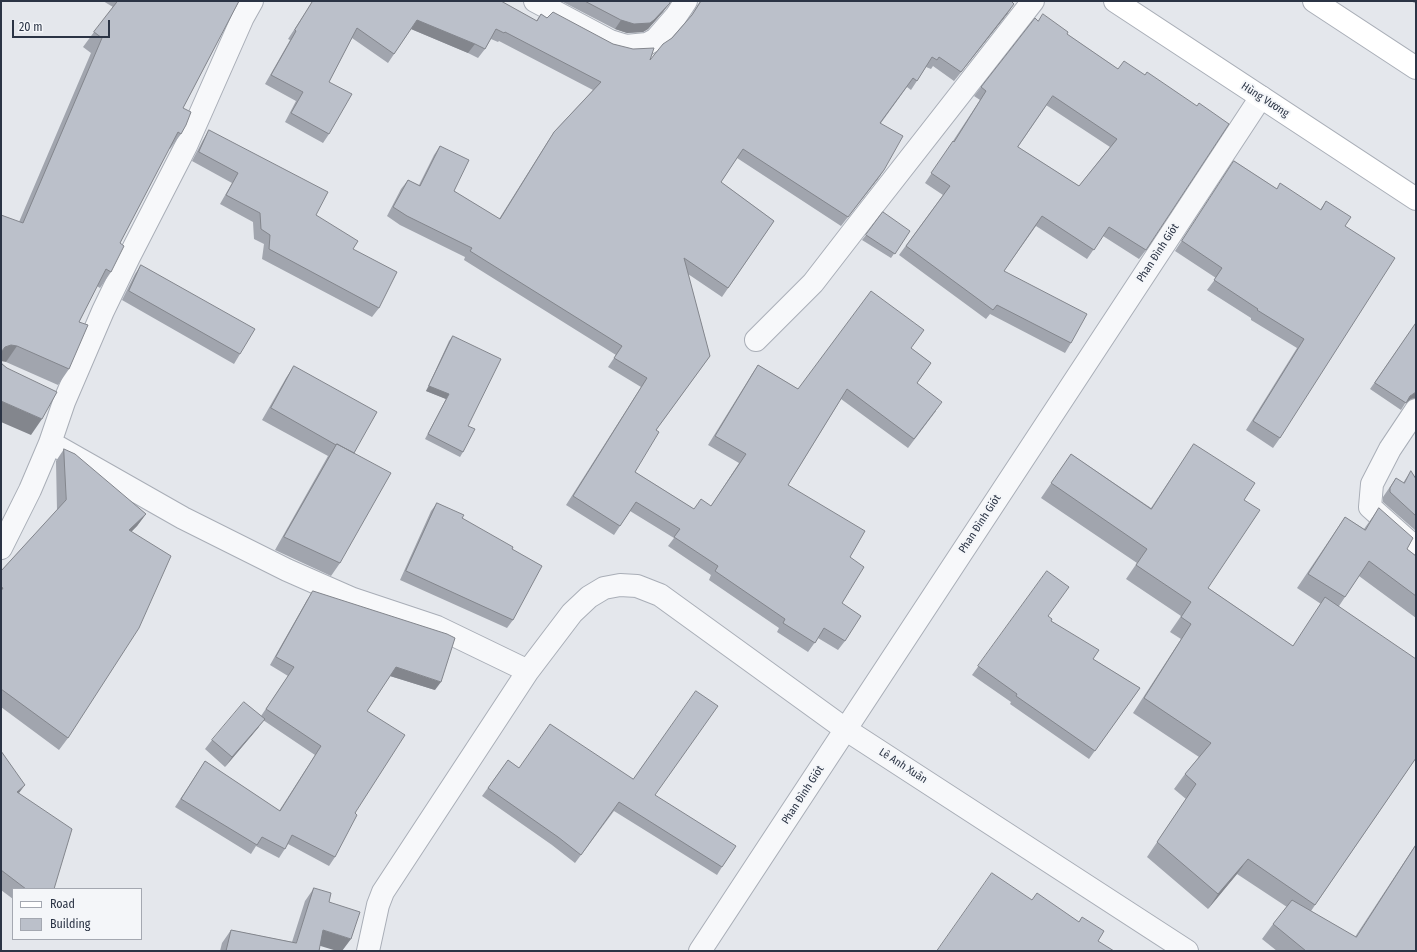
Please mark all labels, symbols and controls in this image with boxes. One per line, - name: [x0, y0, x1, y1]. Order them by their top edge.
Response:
- scale bar: [14, 12, 112, 38]
- text: 20 m: [19, 20, 43, 34]
- street label: Hùng Vương: [1239, 80, 1291, 120]
- street label: Phan Đình Giót: [1134, 221, 1182, 285]
- street label: Phan Đình Giót: [956, 492, 1004, 556]
- street label: Lê Anh Xuân: [876, 746, 930, 786]
- street label: Phan Đình Giót: [779, 763, 827, 827]
- legend: [12, 888, 142, 940]
- text: Road: [50, 897, 75, 911]
- text: Building: [50, 917, 90, 931]

